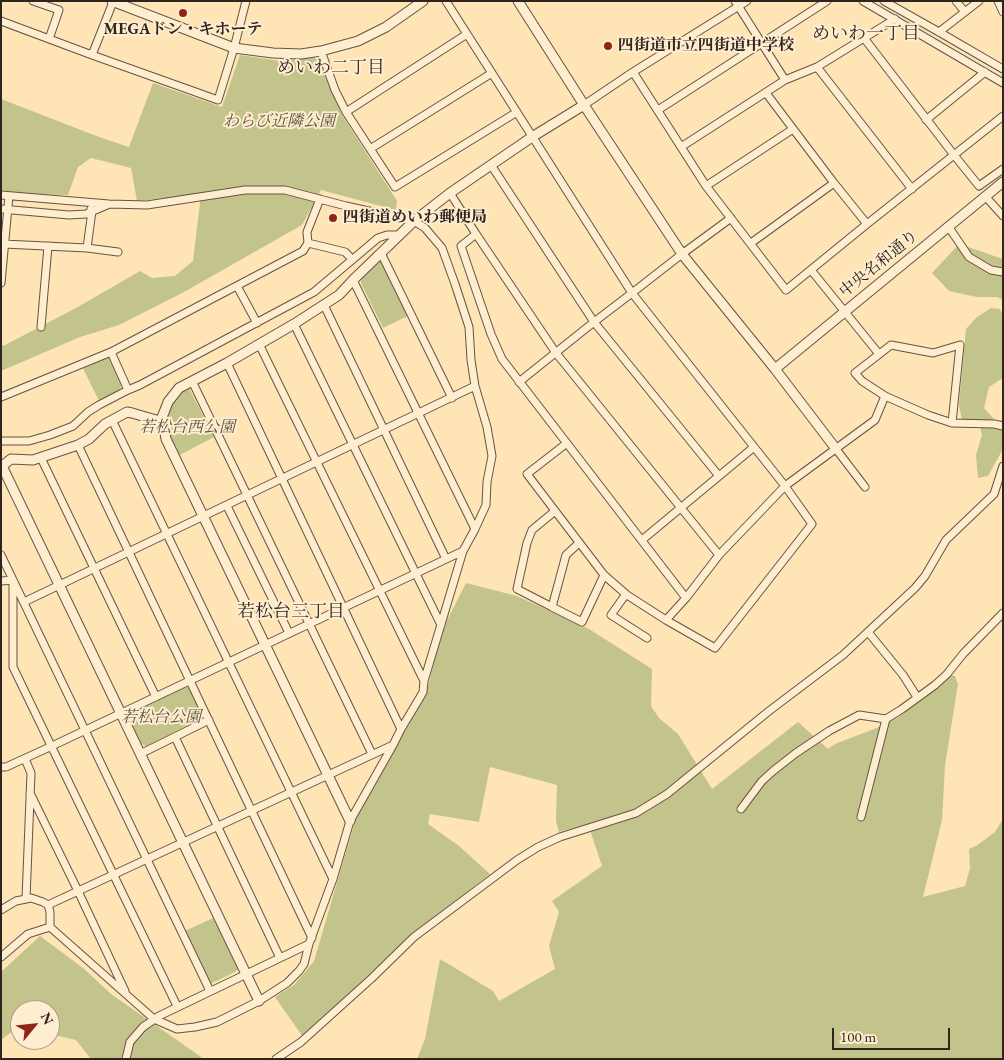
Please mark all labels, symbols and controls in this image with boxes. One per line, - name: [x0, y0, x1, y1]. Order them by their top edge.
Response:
- marker: MEGAドン・キホーテ: [177, 7, 189, 19]
- place label: MEGAドン・キホーテ: [104, 20, 262, 40]
- district label: めいわ一丁目: [812, 23, 920, 45]
- place label: 四街道市立四街道中学校: [618, 36, 794, 56]
- marker: 四街道市立四街道中学校: [602, 40, 614, 52]
- district label: めいわ二丁目: [277, 57, 385, 79]
- park label: わらび近隣公園: [223, 112, 335, 132]
- place label: 四街道めいわ郵便局: [343, 208, 487, 228]
- marker: 四街道めいわ郵便局: [327, 212, 339, 224]
- street label: 中央名和通り: [836, 226, 922, 302]
- park label: 若松台西公園: [139, 418, 235, 438]
- district label: 若松台三丁目: [237, 601, 345, 623]
- park label: 若松台公園: [121, 708, 201, 728]
- north arrow: [10, 1000, 60, 1050]
- text: N: [37, 1009, 58, 1028]
- scale bar: [834, 1018, 952, 1050]
- text: 100 m: [840, 1027, 876, 1046]

